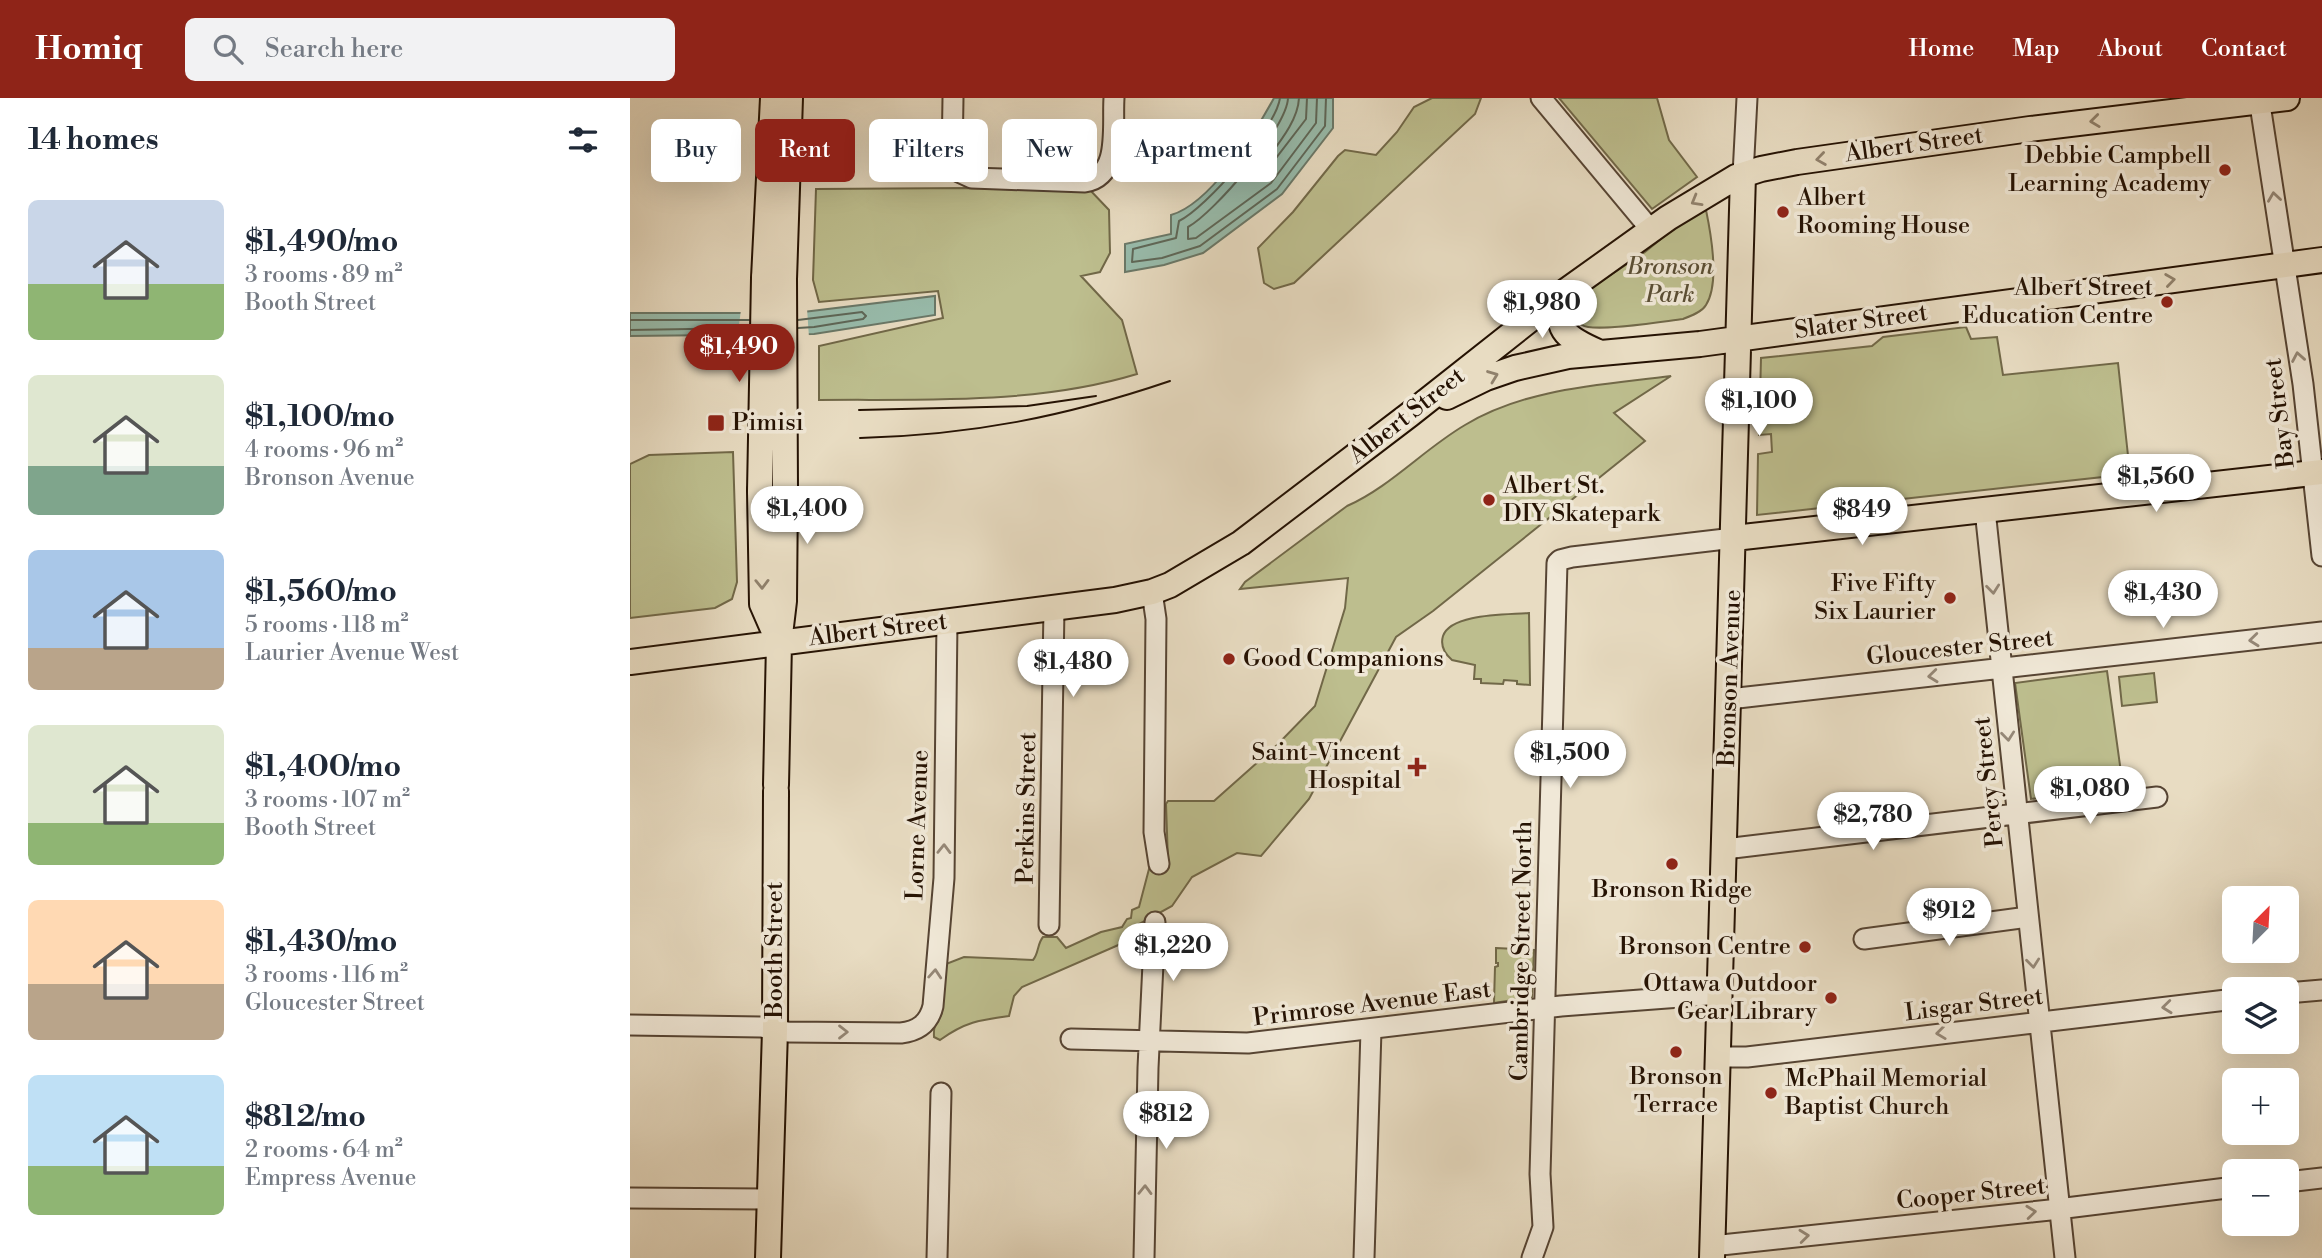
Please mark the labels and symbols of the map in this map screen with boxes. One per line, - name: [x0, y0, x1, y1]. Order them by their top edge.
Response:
- one-way arrow: [2089, 113, 2101, 128]
- street label: Albert Street: [1842, 120, 1985, 170]
- place label: Debbie Campbell Learning Academy: [2008, 141, 2211, 199]
- one-way arrow: [1815, 151, 1827, 166]
- marker: Debbie Campbell Learning Academy: [2217, 162, 2233, 178]
- place label: Albert Rooming House: [1796, 183, 1970, 241]
- one-way arrow: [2266, 191, 2281, 203]
- one-way arrow: [1690, 193, 1703, 206]
- marker: Albert Rooming House: [1775, 204, 1791, 220]
- park label: Bronson Park: [1626, 252, 1714, 310]
- place label: Albert Street Education Centre: [1962, 273, 2153, 331]
- one-way arrow: [2164, 273, 2176, 288]
- pin: $1,980: [1485, 280, 1599, 340]
- marker: Albert Street Education Centre: [2159, 294, 2175, 310]
- street label: Slater Street: [1793, 298, 1930, 346]
- pin: $1,490: [682, 324, 796, 384]
- one-way arrow: [2291, 351, 2306, 363]
- street label: Bay Street: [2258, 356, 2302, 471]
- street label: Albert Street: [1342, 361, 1471, 471]
- one-way arrow: [1486, 370, 1499, 384]
- pin: $1,100: [1702, 378, 1816, 438]
- place label: Pimisi: [732, 408, 804, 438]
- marker: Pimisi: [706, 413, 726, 433]
- pin: $1,560: [2099, 454, 2213, 514]
- place label: Albert St. DIY Skatepark: [1502, 471, 1661, 529]
- pin: $1,400: [750, 486, 864, 546]
- pin: $849: [1821, 488, 1903, 547]
- marker: Albert St. DIY Skatepark: [1481, 492, 1497, 508]
- place label: Five Fifty Six Laurier: [1814, 569, 1936, 627]
- pin: $1,430: [2106, 570, 2220, 630]
- one-way arrow: [754, 578, 769, 589]
- one-way arrow: [1985, 584, 2000, 595]
- street label: Bronson Avenue: [1712, 589, 1748, 768]
- marker: Five Fifty Six Laurier: [1942, 590, 1958, 606]
- street label: Albert Street: [806, 607, 949, 653]
- street label: Gloucester Street: [1865, 623, 2055, 673]
- one-way arrow: [2248, 632, 2260, 647]
- pin: $1,480: [1016, 640, 1130, 699]
- place label: Good Companions: [1243, 644, 1444, 674]
- marker: Good Companions: [1221, 651, 1237, 667]
- one-way arrow: [1927, 668, 1938, 683]
- street label: Percy Street: [1967, 715, 2011, 849]
- pin: $1,500: [1513, 730, 1627, 790]
- street label: Perkins Street: [1011, 731, 1043, 884]
- one-way arrow: [2001, 731, 2016, 742]
- place label: Saint-Vincent Hospital: [1252, 738, 1401, 796]
- street label: Lorne Avenue: [900, 749, 936, 901]
- marker: Saint-Vincent Hospital: [1407, 757, 1427, 777]
- pin: $1,080: [2033, 766, 2147, 826]
- pin: $2,780: [1816, 792, 1930, 852]
- street label: Cambridge Street North: [1505, 821, 1539, 1081]
- one-way arrow: [936, 843, 952, 853]
- marker: Bronson Ridge: [1664, 856, 1680, 872]
- place label: Bronson Ridge: [1591, 875, 1752, 905]
- street label: Booth Street: [760, 881, 790, 1019]
- north arrow: [2222, 886, 2300, 962]
- pin: $912: [1908, 888, 1990, 948]
- pin: $1,220: [1116, 924, 1230, 983]
- place label: Bronson Centre: [1618, 932, 1791, 962]
- marker: Bronson Centre: [1797, 939, 1813, 955]
- one-way arrow: [2025, 957, 2040, 968]
- one-way arrow: [927, 968, 942, 979]
- place label: Ottawa Outdoor Gear Library: [1643, 969, 1817, 1027]
- street label: Primrose Avenue East: [1251, 974, 1493, 1033]
- street label: Lisgar Street: [1903, 982, 2045, 1028]
- marker: Ottawa Outdoor Gear Library: [1823, 990, 1839, 1006]
- one-way arrow: [2161, 999, 2172, 1014]
- one-way arrow: [838, 1024, 849, 1040]
- one-way arrow: [1935, 1026, 1947, 1041]
- marker: Bronson Terrace: [1668, 1044, 1684, 1060]
- place label: Bronson Terrace: [1628, 1062, 1723, 1120]
- place label: McPhail Memorial Baptist Church: [1784, 1064, 1987, 1122]
- marker: McPhail Memorial Baptist Church: [1763, 1085, 1779, 1101]
- pin: $812: [1125, 1091, 1207, 1151]
- street label: Cooper Street: [1895, 1171, 2048, 1217]
- one-way arrow: [1137, 1184, 1153, 1195]
- one-way arrow: [2025, 1205, 2037, 1220]
- one-way arrow: [1799, 1228, 1810, 1243]

